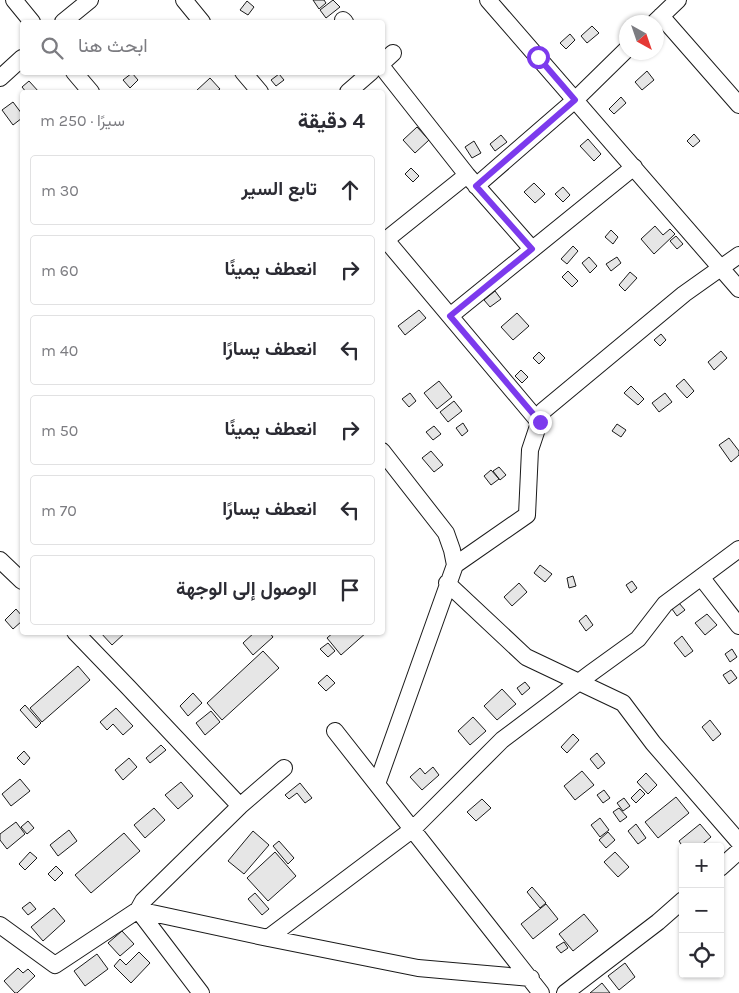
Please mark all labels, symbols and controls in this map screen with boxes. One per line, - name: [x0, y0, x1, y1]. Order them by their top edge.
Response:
- north arrow: [619, 15, 664, 60]
- search box: [20, 20, 385, 75]
- icon: search: [38, 34, 66, 62]
- text: ابحث هنا: [78, 35, 148, 57]
- route start: [527, 46, 550, 69]
- text: 4 دقيقة: [298, 109, 365, 133]
- text: سيرًا · 250 m: [40, 111, 125, 130]
- icon: ahead: [336, 176, 364, 204]
- text: تابع السير: [241, 178, 317, 200]
- text: 30 m: [41, 181, 79, 200]
- icon: right: [336, 256, 364, 284]
- text: انعطف يمينًا: [225, 258, 317, 280]
- text: 60 m: [41, 261, 78, 280]
- icon: left: [336, 336, 364, 364]
- text: انعطف يسارًا: [222, 338, 317, 360]
- text: 40 m: [41, 341, 78, 360]
- route end: [529, 411, 552, 434]
- icon: right: [336, 416, 364, 444]
- text: انعطف يمينًا: [225, 418, 317, 440]
- text: 50 m: [41, 421, 78, 440]
- icon: left: [336, 496, 364, 524]
- text: انعطف يسارًا: [222, 498, 317, 520]
- text: 70 m: [41, 501, 77, 520]
- icon: arrive: [336, 576, 364, 604]
- text: الوصول إلى الوجهة: [176, 578, 317, 600]
- map controls: [679, 843, 724, 978]
- button: +: [679, 843, 724, 888]
- button: −: [679, 888, 724, 933]
- button: locate: [679, 933, 724, 978]

